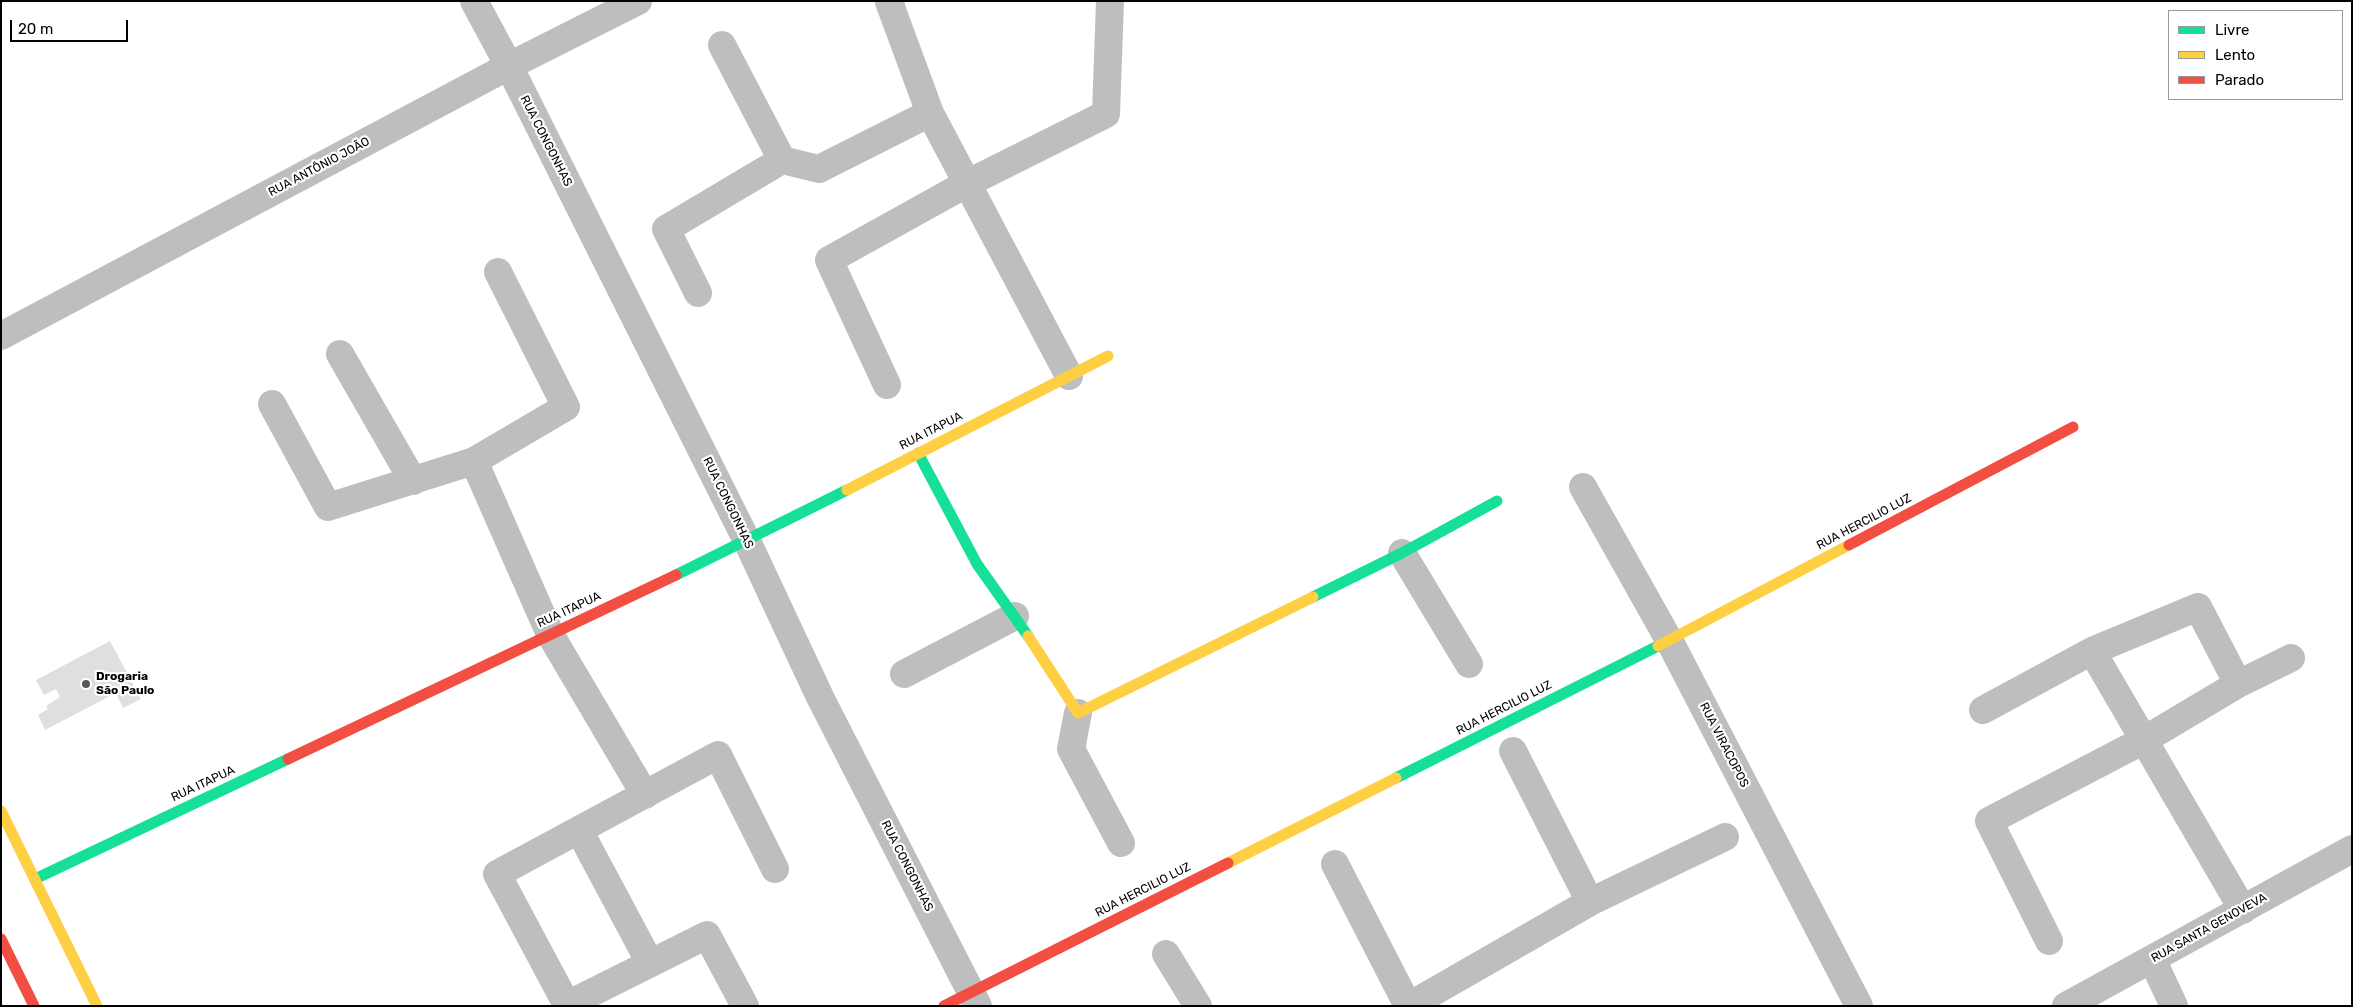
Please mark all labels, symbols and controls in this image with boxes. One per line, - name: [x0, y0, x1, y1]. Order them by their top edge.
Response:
- scale bar: [12, 10, 130, 42]
- legend: [2168, 10, 2343, 100]
- text: 20 m: [18, 20, 53, 38]
- text: Livre: [2215, 21, 2249, 39]
- text: Lento: [2215, 46, 2255, 64]
- text: Parado: [2215, 71, 2264, 89]
- street label: RUA CONGONHAS: [517, 93, 575, 189]
- street label: RUA ANTÔNIO JOÃO: [266, 134, 372, 200]
- street label: RUA ITAPUA: [897, 409, 965, 453]
- street label: RUA CONGONHAS: [700, 455, 756, 551]
- street label: RUA HERCILIO LUZ: [1814, 491, 1914, 553]
- street label: RUA ITAPUA: [535, 589, 603, 631]
- place label: Drogaria São Paulo: [96, 670, 154, 698]
- marker: Drogaria São Paulo: [80, 678, 92, 690]
- street label: RUA HERCILIO LUZ: [1454, 678, 1554, 738]
- street label: RUA VIRACOPOS: [1696, 700, 1752, 790]
- street label: RUA ITAPUA: [169, 763, 237, 805]
- street label: RUA CONGONHAS: [878, 818, 936, 914]
- street label: RUA HERCILIO LUZ: [1093, 860, 1193, 920]
- street label: RUA SANTA GENOVEVA: [2149, 890, 2269, 966]

